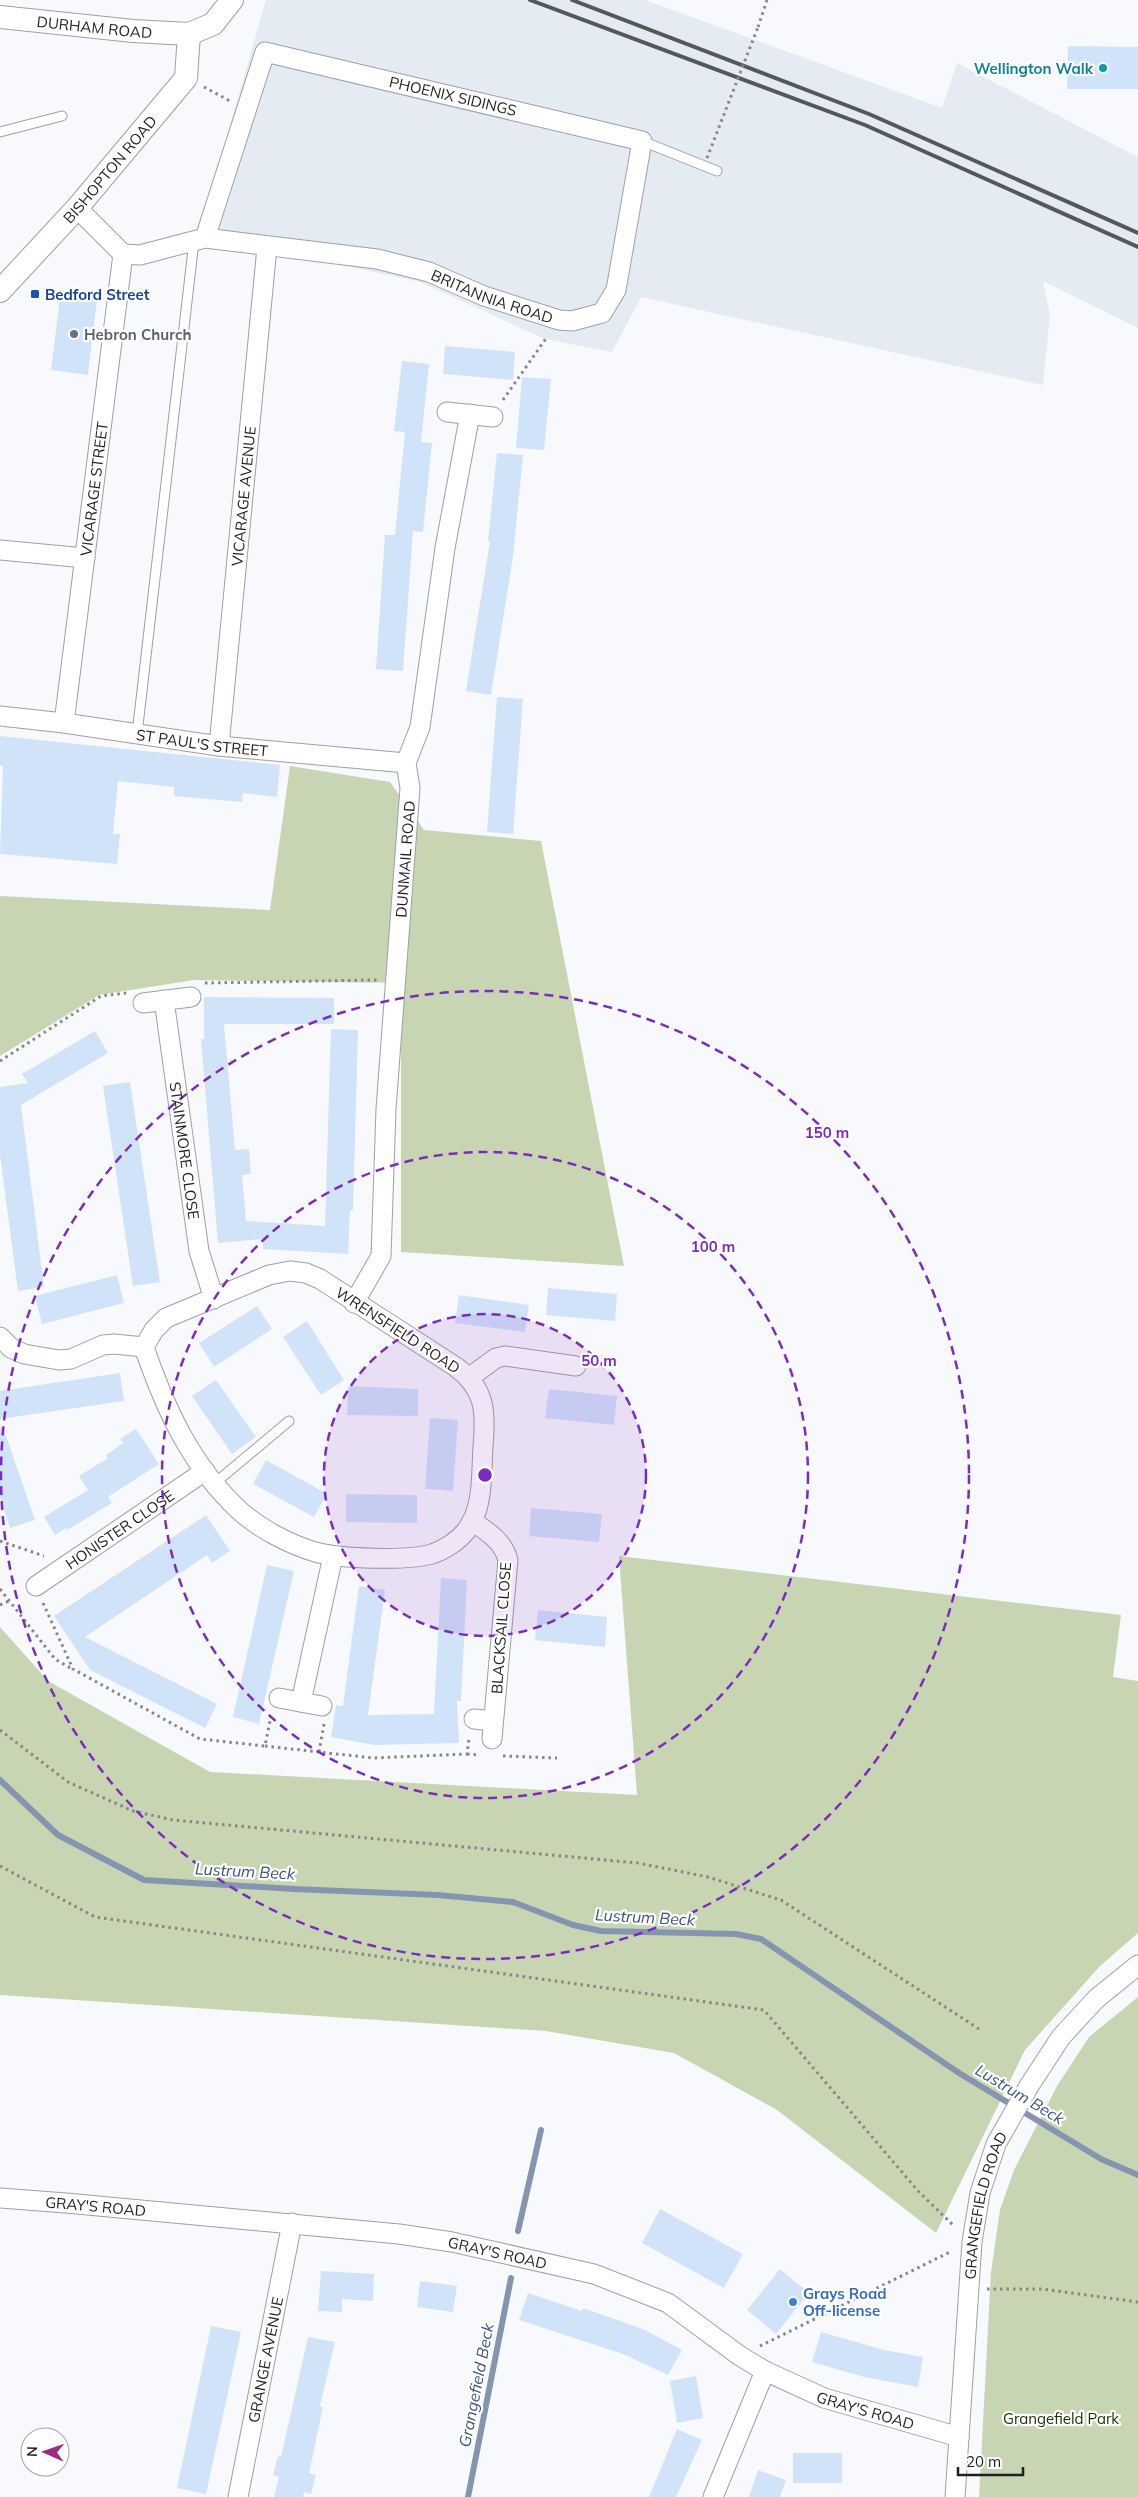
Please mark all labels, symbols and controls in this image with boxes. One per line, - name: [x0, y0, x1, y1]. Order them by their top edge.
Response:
- street label: DURHAM ROAD: [36, 11, 153, 42]
- place label: Wellington Walk: [974, 59, 1094, 78]
- marker: Wellington Walk: [1097, 62, 1109, 74]
- street label: PHOENIX SIDINGS: [387, 72, 519, 120]
- street label: BISHOPTON ROAD: [59, 111, 160, 227]
- street label: BRITANNIA ROAD: [428, 265, 556, 327]
- place label: Bedford Street: [45, 285, 150, 304]
- marker: Bedford Street: [29, 288, 41, 300]
- place label: Hebron Church: [84, 325, 192, 344]
- marker: Hebron Church: [68, 328, 80, 340]
- street label: VICARAGE STREET: [76, 421, 111, 557]
- street label: VICARAGE AVENUE: [227, 425, 259, 567]
- street label: ST PAUL'S STREET: [135, 724, 269, 760]
- street label: DUNMAIL ROAD: [391, 800, 419, 918]
- street label: STAINMORE CLOSE: [166, 1081, 204, 1221]
- text: 150 m: [805, 1123, 849, 1142]
- text: 100 m: [691, 1237, 735, 1256]
- street label: WRENSFIELD ROAD: [332, 1283, 464, 1377]
- text: 50 m: [581, 1351, 617, 1370]
- centre of rings: [476, 1466, 494, 1484]
- street label: HONISTER CLOSE: [62, 1485, 178, 1573]
- street label: BLACKSAIL CLOSE: [487, 1561, 515, 1695]
- water label: Lustrum Beck: [194, 1858, 296, 1884]
- water label: Lustrum Beck: [594, 1904, 696, 1930]
- water label: Lustrum Beck: [972, 2060, 1069, 2129]
- street label: GRANGEFIELD ROAD: [960, 2128, 1011, 2280]
- street label: GRAY'S ROAD: [45, 2192, 147, 2220]
- street label: GRAY'S ROAD: [446, 2232, 549, 2273]
- place label: Grays Road Off-license: [803, 2284, 887, 2320]
- street label: GRANGE AVENUE: [243, 2295, 287, 2424]
- marker: Grays Road Off-license: [787, 2296, 799, 2308]
- water label: Grangefield Beck: [454, 2321, 498, 2449]
- street label: GRAY'S ROAD: [814, 2386, 917, 2433]
- park label: Grangefield Park: [1003, 2409, 1119, 2428]
- north arrow: [20, 2427, 70, 2477]
- scale bar: [958, 2444, 1023, 2476]
- text: N: [23, 2446, 41, 2457]
- text: 20 m: [966, 2452, 1001, 2471]

